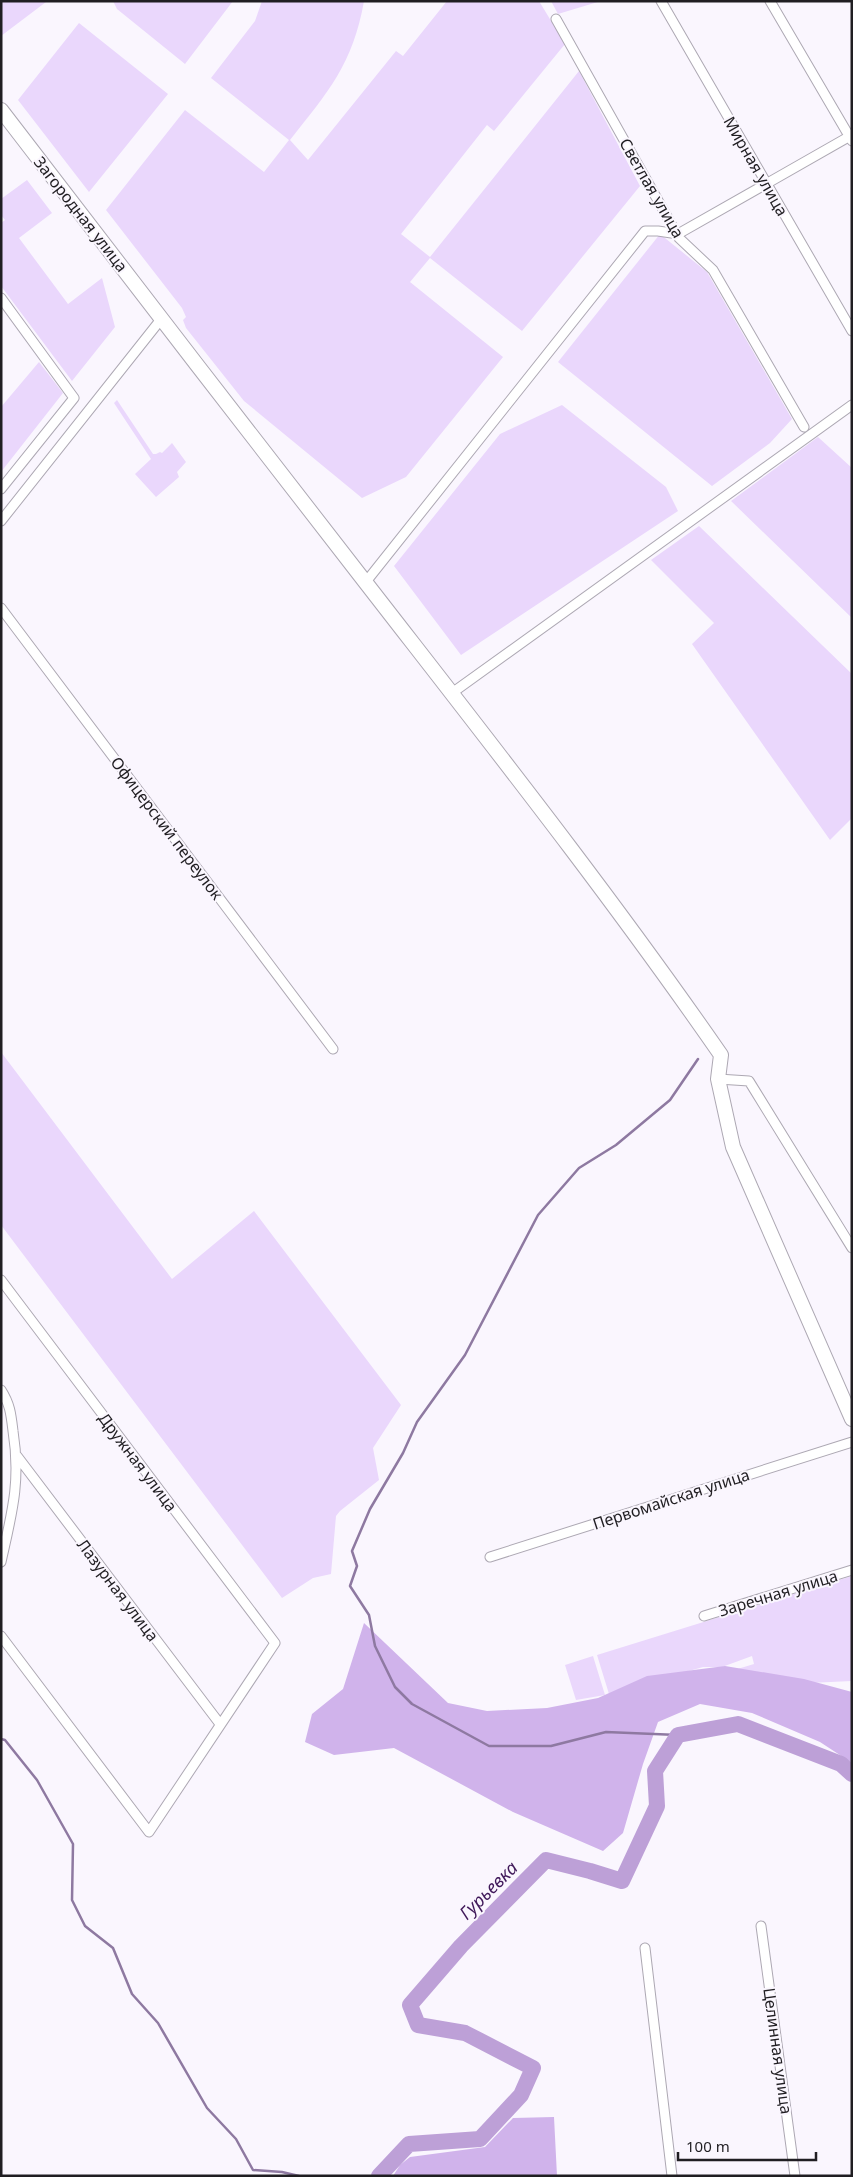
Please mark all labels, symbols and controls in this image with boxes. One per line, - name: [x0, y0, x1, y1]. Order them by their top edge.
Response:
- street label: Мирная улица: [719, 112, 793, 220]
- street label: Светлая улица: [614, 134, 690, 242]
- street label: Загородная улица: [29, 152, 133, 276]
- street label: Офицерский переулок: [106, 752, 228, 904]
- street label: Дружная улица: [94, 1408, 182, 1516]
- street label: Первомайская улица: [590, 1463, 752, 1535]
- street label: Лазурная улица: [72, 1534, 164, 1646]
- street label: Заречная улица: [716, 1564, 840, 1622]
- water label: Гурьевка: [454, 1856, 522, 1924]
- street label: Целинная улица: [758, 1986, 798, 2116]
- scale bar: [678, 2130, 816, 2162]
- text: 100 m: [686, 2136, 730, 2156]

